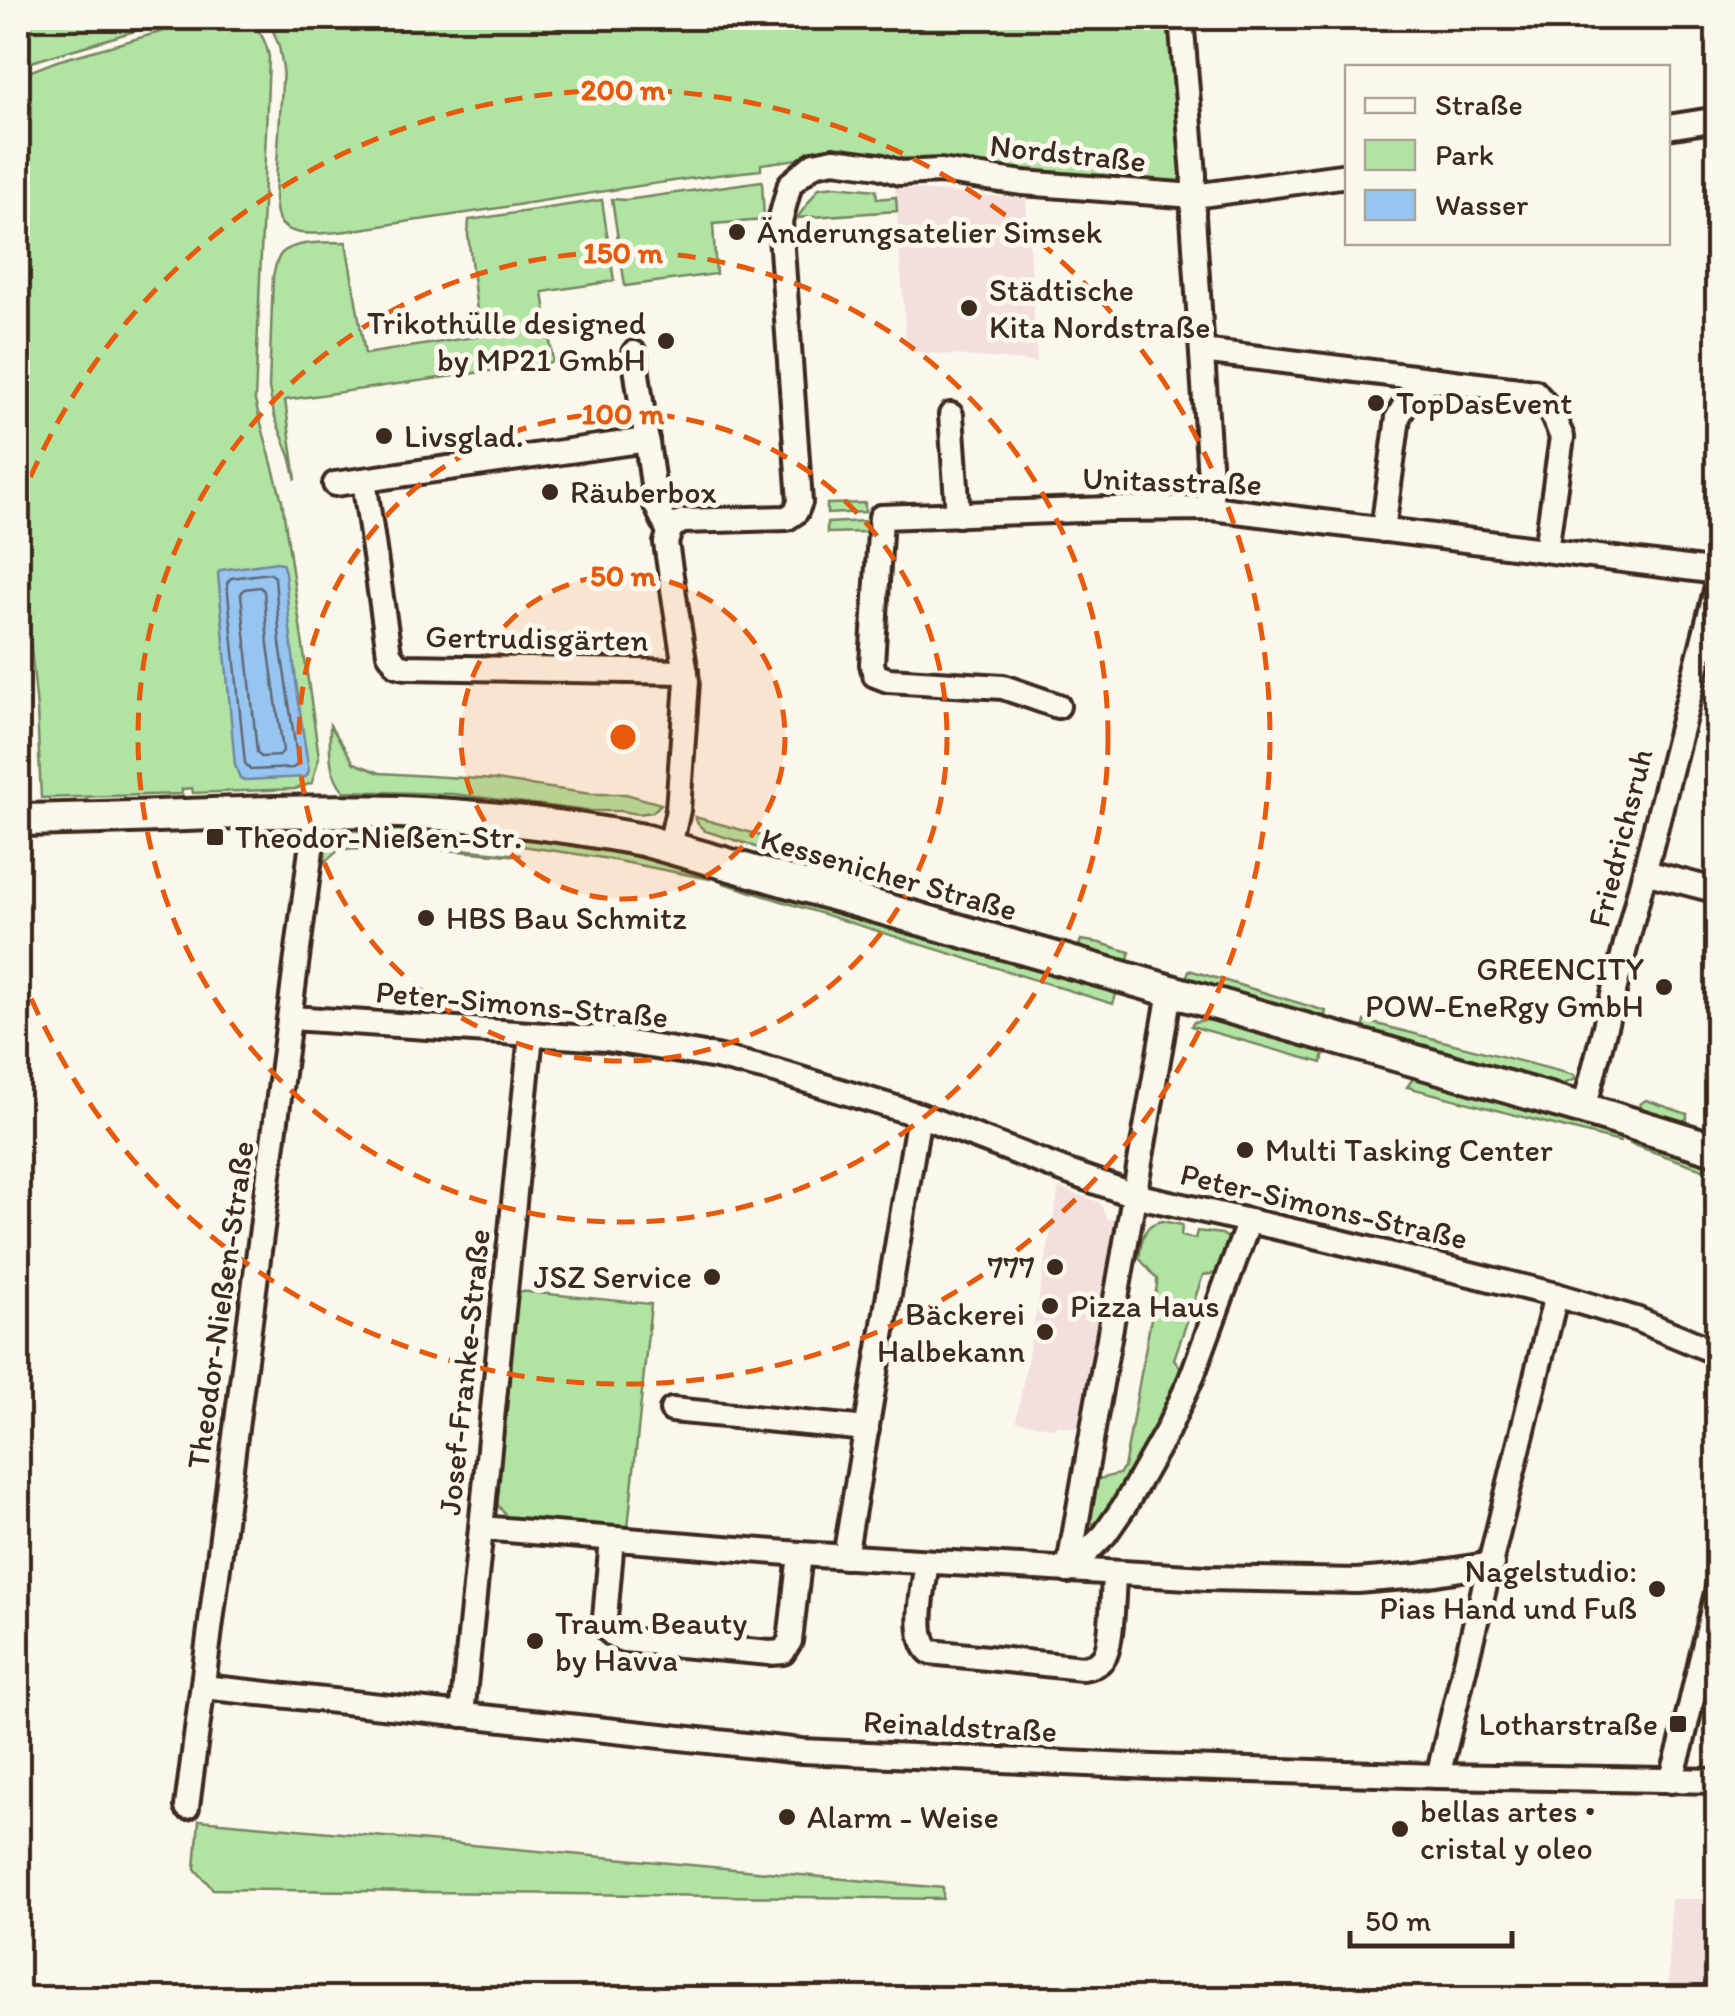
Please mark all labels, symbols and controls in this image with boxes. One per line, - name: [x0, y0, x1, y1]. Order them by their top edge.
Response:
- legend: [1345, 65, 1670, 245]
- text: 200 m: [581, 71, 666, 108]
- text: Straße: [1435, 86, 1523, 123]
- street label: Nordstraße: [988, 126, 1148, 180]
- text: Park: [1435, 136, 1494, 173]
- text: Wasser: [1435, 186, 1528, 223]
- place label: Änderungsatelier Simsek: [757, 213, 1103, 251]
- marker: Änderungsatelier Simsek: [726, 221, 748, 243]
- text: 150 m: [583, 234, 664, 271]
- place label: Städtische Kita Nordstraße: [989, 271, 1210, 346]
- marker: Städtische Kita Nordstraße: [958, 297, 980, 319]
- place label: Trikothülle designed by MP21 GmbH: [367, 304, 646, 379]
- marker: Trikothülle designed by MP21 GmbH: [655, 330, 677, 352]
- place label: TopDasEvent: [1396, 384, 1572, 422]
- marker: TopDasEvent: [1365, 392, 1387, 414]
- text: 100 m: [582, 395, 665, 432]
- place label: Livsglad.: [404, 417, 524, 455]
- marker: Livsglad.: [373, 425, 395, 447]
- street label: Unitasstraße: [1081, 459, 1263, 503]
- place label: Räuberbox: [570, 473, 717, 511]
- marker: Räuberbox: [539, 481, 561, 503]
- text: 50 m: [590, 557, 657, 594]
- street label: Gertrudisgärten: [425, 617, 649, 659]
- centre of rings: [605, 719, 641, 755]
- street label: Friedrichsruh: [1579, 745, 1661, 931]
- place label: Theodor-Nießen-Str.: [235, 818, 522, 856]
- street label: Kessenicher Straße: [756, 819, 1022, 929]
- marker: Theodor-Nießen-Str.: [204, 826, 226, 848]
- place label: HBS Bau Schmitz: [446, 899, 687, 937]
- marker: HBS Bau Schmitz: [415, 907, 437, 929]
- place label: GREENCITY POW-EneRgy GmbH: [1365, 950, 1644, 1025]
- street label: Peter-Simons-Straße: [374, 972, 670, 1036]
- marker: GREENCITY POW-EneRgy GmbH: [1653, 976, 1675, 998]
- place label: Multi Tasking Center: [1265, 1131, 1553, 1169]
- street label: Theodor-Nießen-Straße: [178, 1139, 262, 1471]
- marker: Multi Tasking Center: [1234, 1139, 1256, 1161]
- street label: Peter-Simons-Straße: [1177, 1154, 1471, 1258]
- street label: Josef-Franke-Straße: [430, 1227, 498, 1517]
- place label: 777: [987, 1248, 1035, 1286]
- marker: 777: [1044, 1256, 1066, 1278]
- place label: JSZ Service: [534, 1258, 692, 1296]
- marker: JSZ Service: [701, 1266, 723, 1288]
- place label: Pizza Haus: [1070, 1287, 1220, 1325]
- place label: Bäckerei Halbekann: [877, 1295, 1025, 1370]
- marker: Pizza Haus: [1039, 1295, 1061, 1317]
- marker: Bäckerei Halbekann: [1034, 1321, 1056, 1343]
- place label: Nagelstudio: Pias Hand und Fuß: [1379, 1552, 1637, 1627]
- marker: Nagelstudio: Pias Hand und Fuß: [1646, 1578, 1668, 1600]
- place label: Traum Beauty by Havva: [555, 1604, 747, 1679]
- marker: Traum Beauty by Havva: [524, 1630, 546, 1652]
- street label: Reinaldstraße: [862, 1702, 1058, 1750]
- place label: Lotharstraße: [1478, 1705, 1658, 1743]
- marker: Lotharstraße: [1667, 1713, 1689, 1735]
- place label: bellas artes • cristal y oleo: [1420, 1792, 1596, 1867]
- place label: Alarm - Weise: [807, 1798, 999, 1836]
- marker: Alarm - Weise: [776, 1806, 798, 1828]
- marker: bellas artes • cristal y oleo: [1389, 1818, 1411, 1840]
- scale bar: [1350, 1886, 1512, 1948]
- text: 50 m: [1365, 1902, 1431, 1939]

